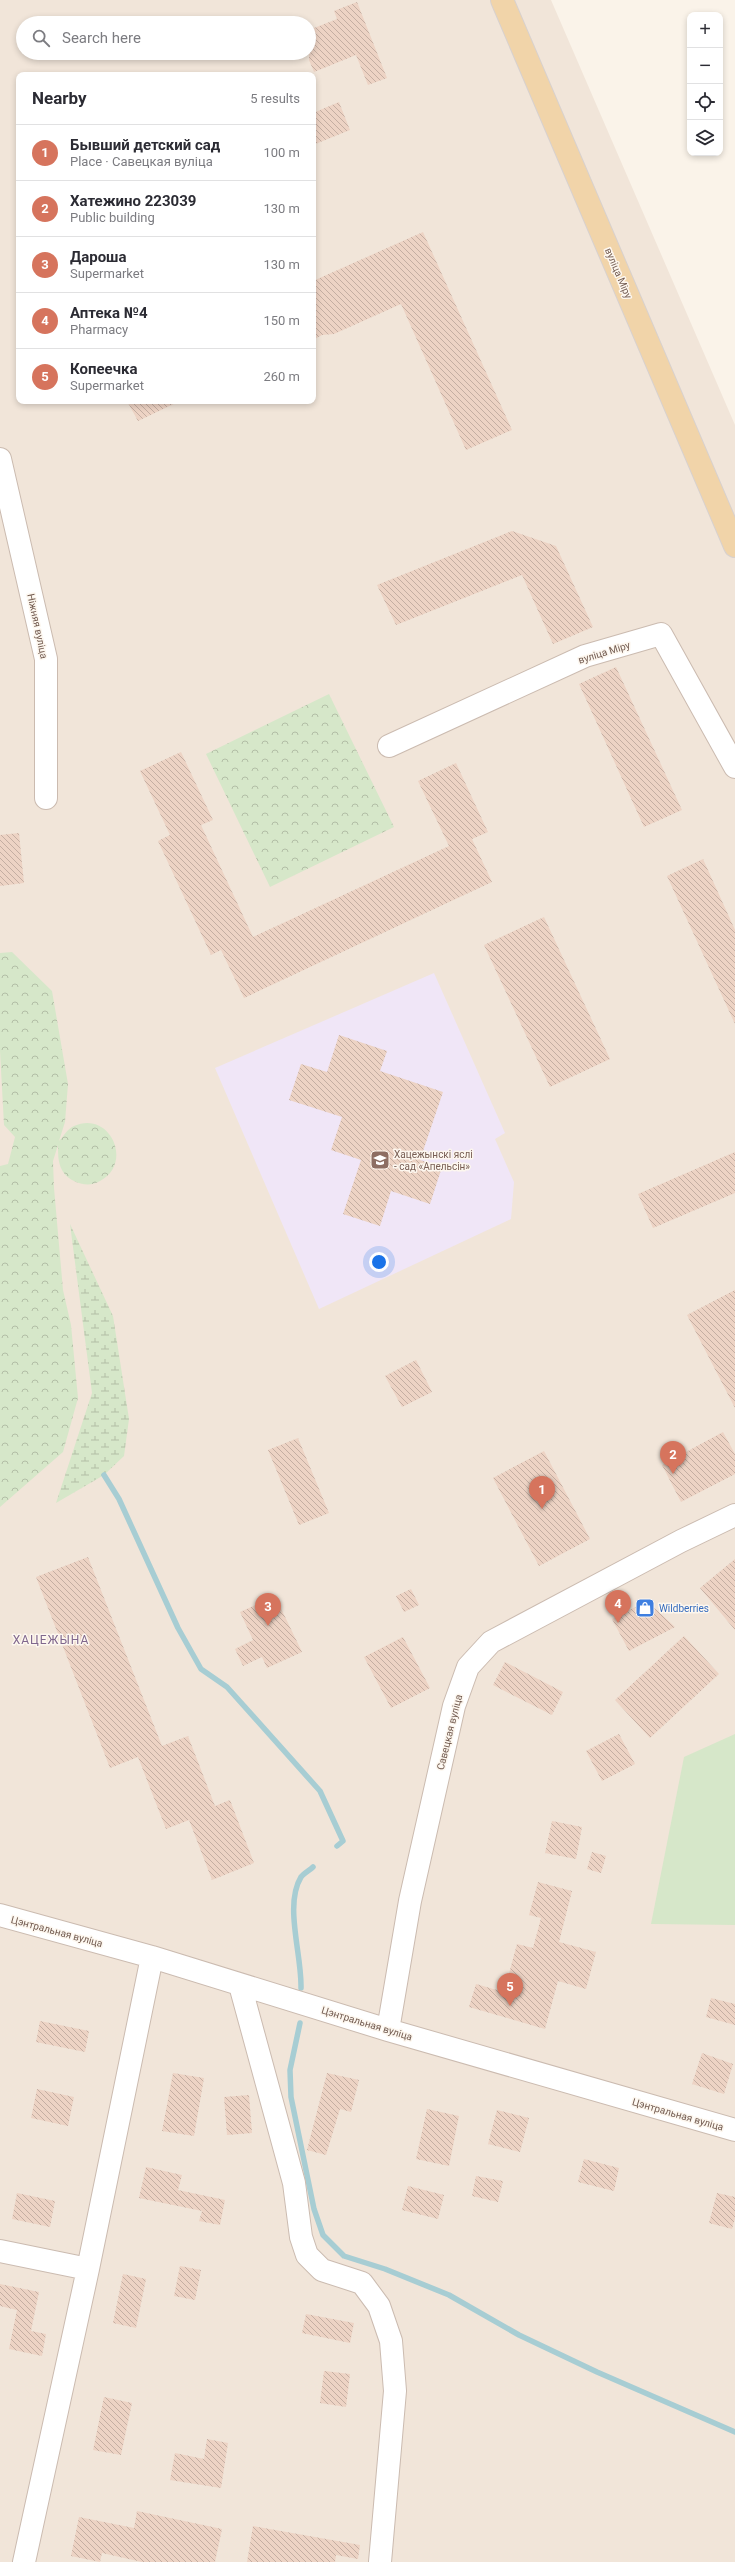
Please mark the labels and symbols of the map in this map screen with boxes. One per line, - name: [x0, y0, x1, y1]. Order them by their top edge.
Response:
- street label: вуліца Міру: [603, 246, 634, 300]
- street label: Ніжняя вуліца: [25, 593, 50, 660]
- street label: вуліца Міру: [577, 639, 632, 666]
- school or university icon: Хацежынскі яслі - сад «Апельсін»: [369, 1149, 391, 1171]
- place label: Хацежынскі яслі - сад «Апельсін»: [394, 1149, 473, 1172]
- your location: [369, 1252, 389, 1272]
- pin: 2: [660, 1441, 686, 1474]
- pin: 1: [529, 1476, 555, 1509]
- pin: 4: [605, 1590, 631, 1623]
- pin: 3: [255, 1593, 281, 1626]
- shop icon: Wildberries: [634, 1597, 656, 1619]
- place label: Wildberries: [659, 1603, 709, 1614]
- district label: ХАЦЕЖЫНА: [13, 1633, 89, 1647]
- street label: Савецкая вуліца: [435, 1693, 464, 1771]
- street label: Цэнтральная вуліца: [10, 1914, 104, 1949]
- pin: 5: [497, 1973, 523, 2006]
- street label: Цэнтральная вуліца: [320, 2004, 414, 2043]
- street label: Цэнтральная вуліца: [631, 2096, 725, 2133]

